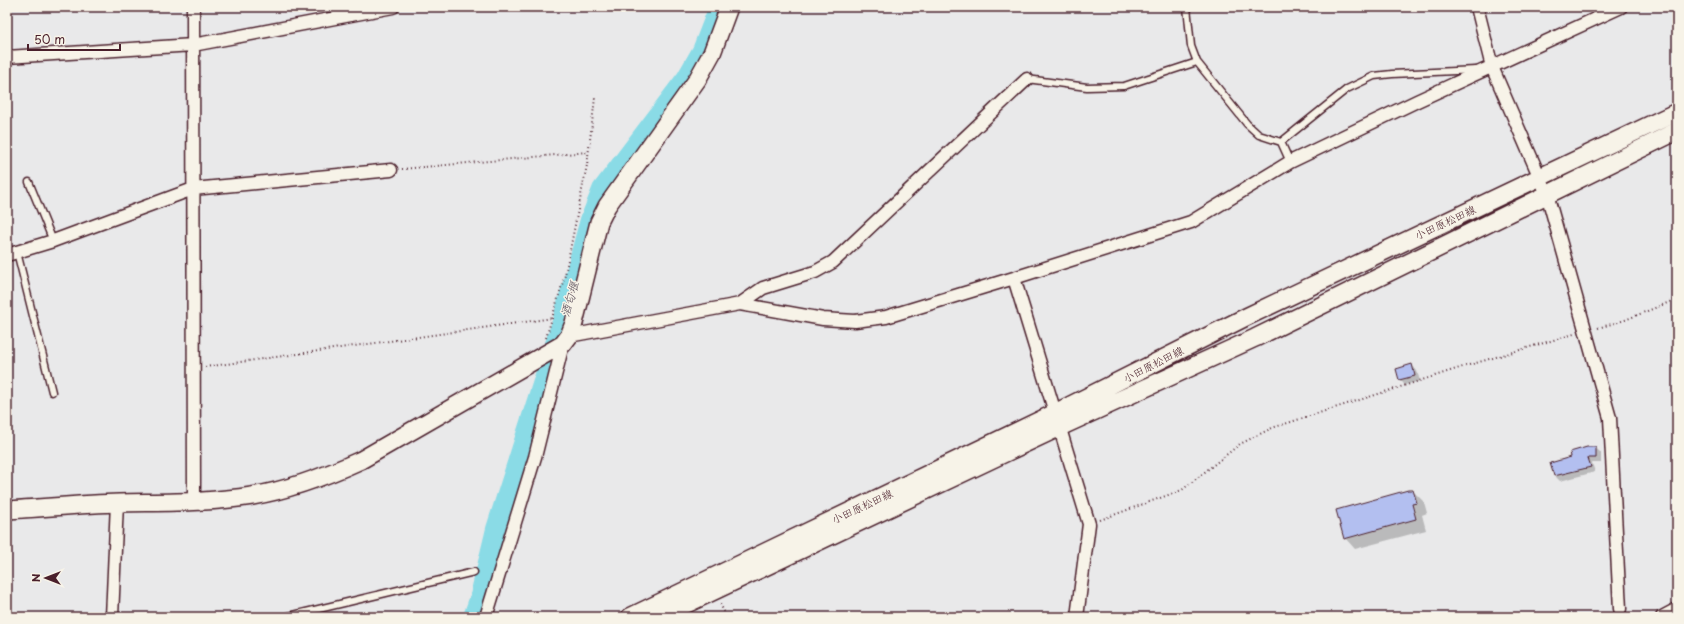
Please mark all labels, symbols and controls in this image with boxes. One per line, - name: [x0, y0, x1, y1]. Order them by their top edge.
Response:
- scale bar: [28, 26, 120, 52]
- text: 50 m: [34, 30, 65, 48]
- street label: 小田原松田線: [1411, 200, 1479, 244]
- water label: 酒匂堰: [555, 277, 583, 319]
- street label: 小田原松田線: [1120, 341, 1186, 387]
- street label: 小田原松田線: [828, 484, 896, 528]
- north arrow: [26, 558, 66, 598]
- text: N: [27, 573, 44, 582]

